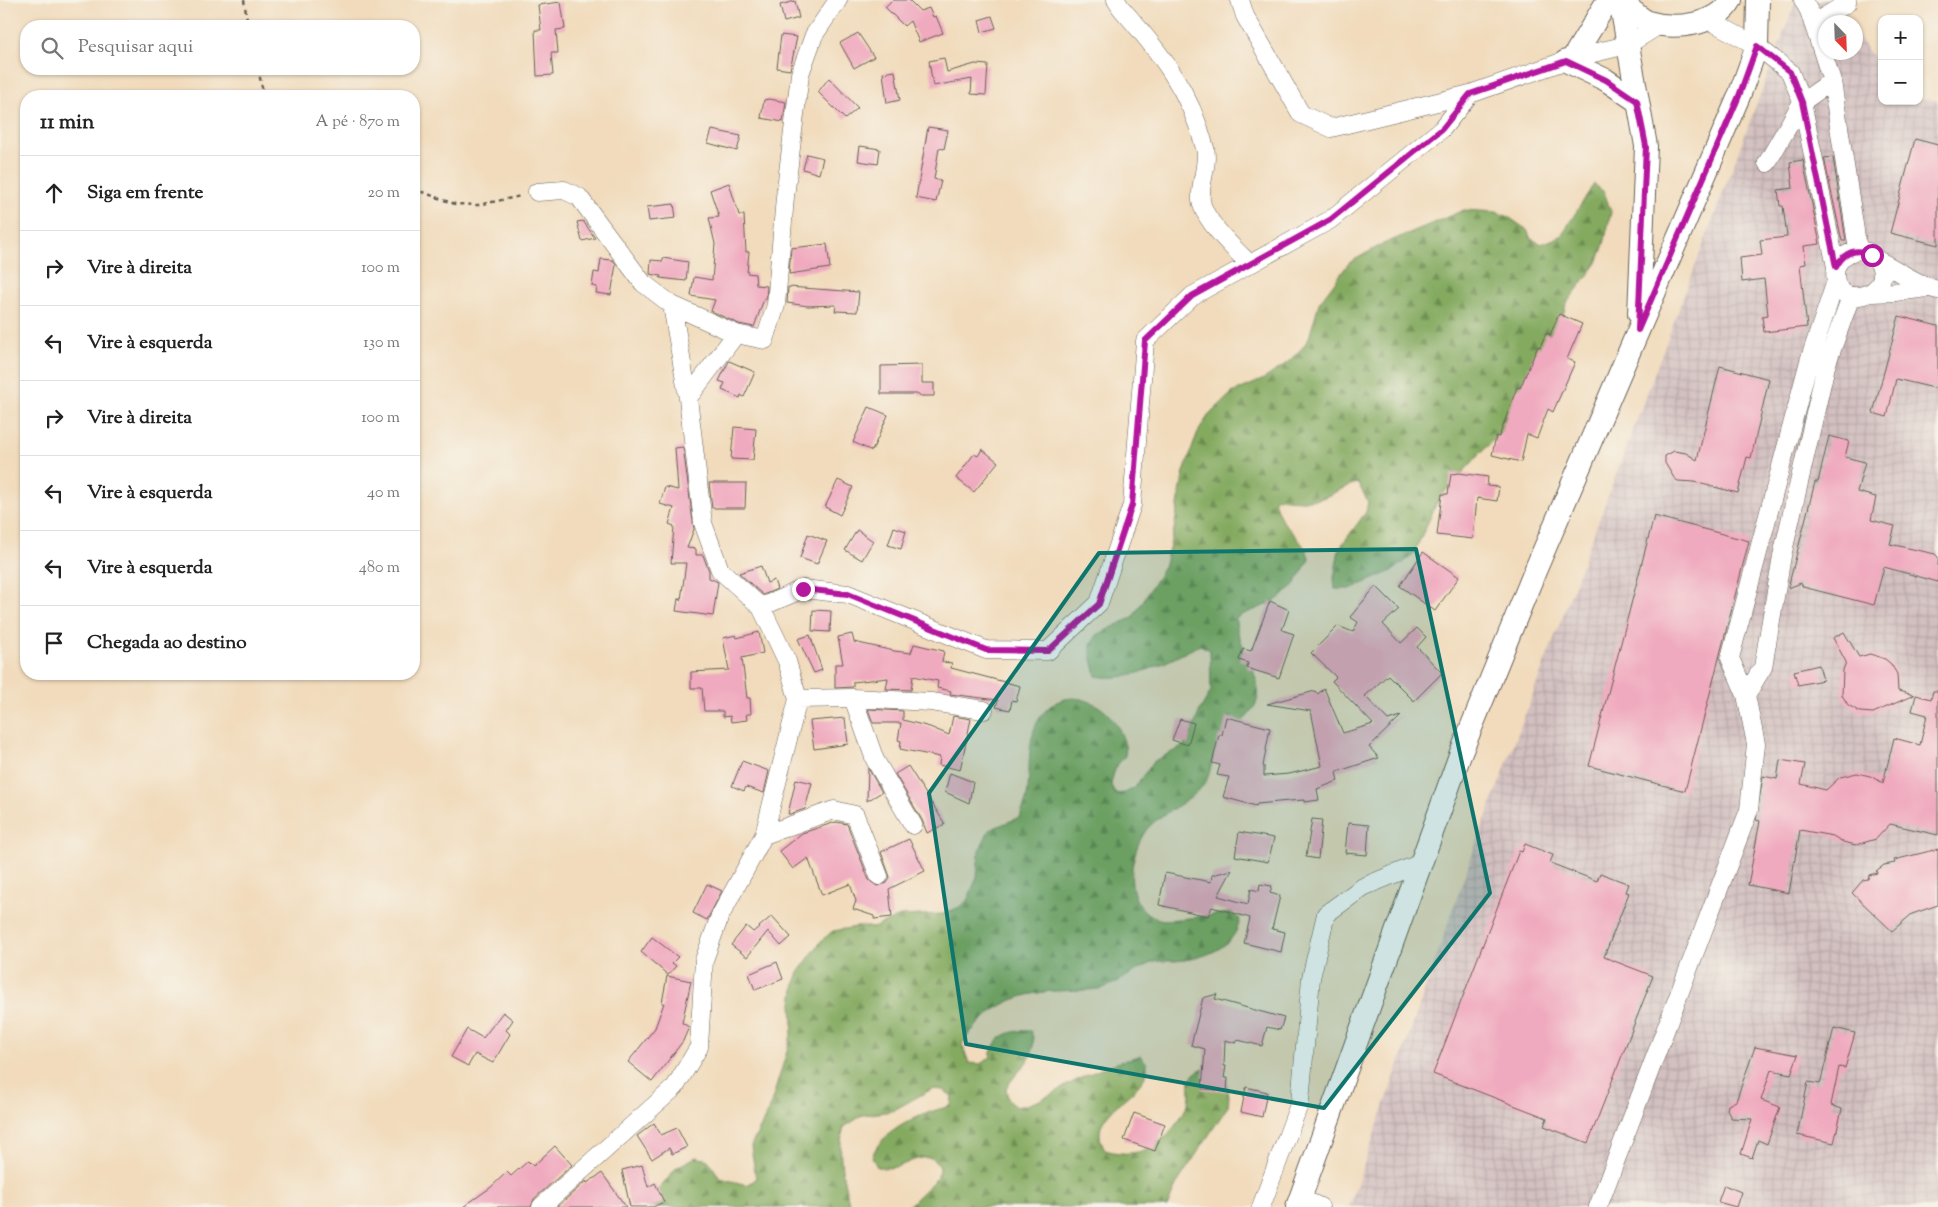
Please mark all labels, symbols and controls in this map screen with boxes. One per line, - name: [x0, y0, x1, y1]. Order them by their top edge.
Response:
- north arrow: [1818, 15, 1863, 60]
- map controls: [1878, 15, 1923, 105]
- button: +: [1878, 15, 1923, 60]
- search box: [20, 20, 420, 75]
- icon: search: [38, 34, 66, 62]
- text: Pesquisar aqui: [78, 34, 193, 61]
- button: −: [1878, 60, 1923, 105]
- text: 11 min: [40, 108, 95, 138]
- text: A pé · 870 m: [316, 111, 400, 134]
- icon: ahead: [40, 179, 68, 207]
- text: Siga em frente: [87, 180, 203, 207]
- text: 20 m: [367, 182, 400, 205]
- route start: [1861, 244, 1884, 267]
- icon: right: [40, 254, 68, 282]
- text: Vire à direita: [87, 255, 192, 282]
- text: 100 m: [361, 257, 400, 280]
- icon: left: [40, 329, 68, 357]
- text: Vire à esquerda: [87, 330, 213, 357]
- text: 130 m: [363, 332, 400, 355]
- icon: right: [40, 404, 68, 432]
- text: Vire à direita: [87, 405, 192, 432]
- text: 100 m: [361, 407, 400, 430]
- icon: left: [40, 479, 68, 507]
- text: Vire à esquerda: [87, 480, 213, 507]
- text: 40 m: [367, 482, 400, 505]
- icon: left: [40, 554, 68, 582]
- text: Vire à esquerda: [87, 555, 213, 582]
- text: 480 m: [359, 557, 400, 580]
- route end: [792, 578, 815, 601]
- icon: arrive: [40, 629, 68, 657]
- text: Chegada ao destino: [87, 630, 247, 657]

